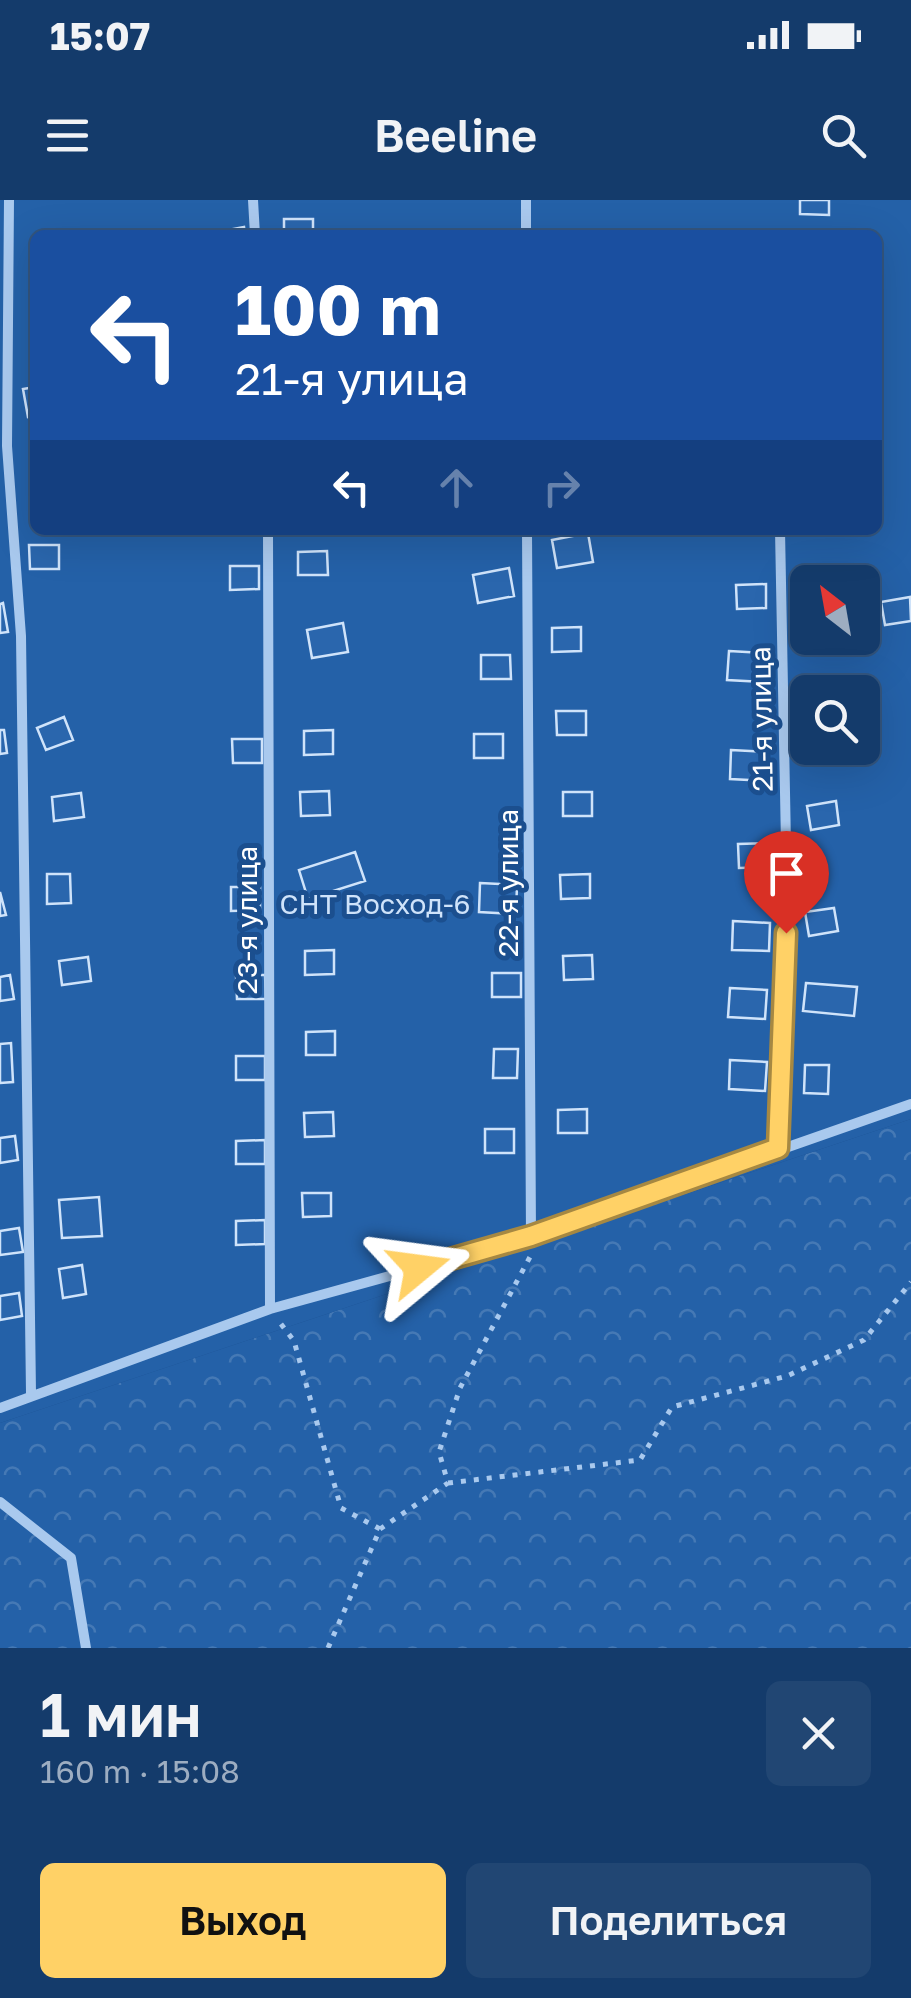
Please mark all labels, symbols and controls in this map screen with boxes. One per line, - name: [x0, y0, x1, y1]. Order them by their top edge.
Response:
- text: 15:07: [50, 13, 150, 58]
- icon: menu: [40, 108, 95, 163]
- text: Beeline: [374, 108, 537, 162]
- icon: search: [816, 108, 871, 163]
- text: 100 m: [235, 266, 441, 350]
- icon: left: [70, 270, 200, 400]
- text: 21-я улица: [235, 351, 469, 405]
- icon: left: [324, 460, 379, 515]
- icon: ahead: [429, 460, 484, 515]
- icon: right: [534, 460, 589, 515]
- north arrow: [790, 565, 880, 655]
- map controls: [790, 565, 880, 765]
- street label: 21-я улица: [743, 646, 779, 792]
- button: search: [790, 675, 880, 765]
- street label: 22-я улица: [491, 809, 524, 957]
- pin: [744, 831, 829, 934]
- street label: 23-я улица: [230, 846, 263, 994]
- icon: arrive: [759, 846, 814, 901]
- park label: СНТ Восход-6: [279, 887, 471, 920]
- position arrow: [367, 1216, 471, 1320]
- text: 1 мин: [40, 1678, 202, 1750]
- button: close: [766, 1681, 871, 1786]
- text: 160 m · 15:08: [40, 1752, 240, 1790]
- button: Выход: [40, 1863, 446, 1978]
- button: Поделиться: [466, 1863, 871, 1978]

